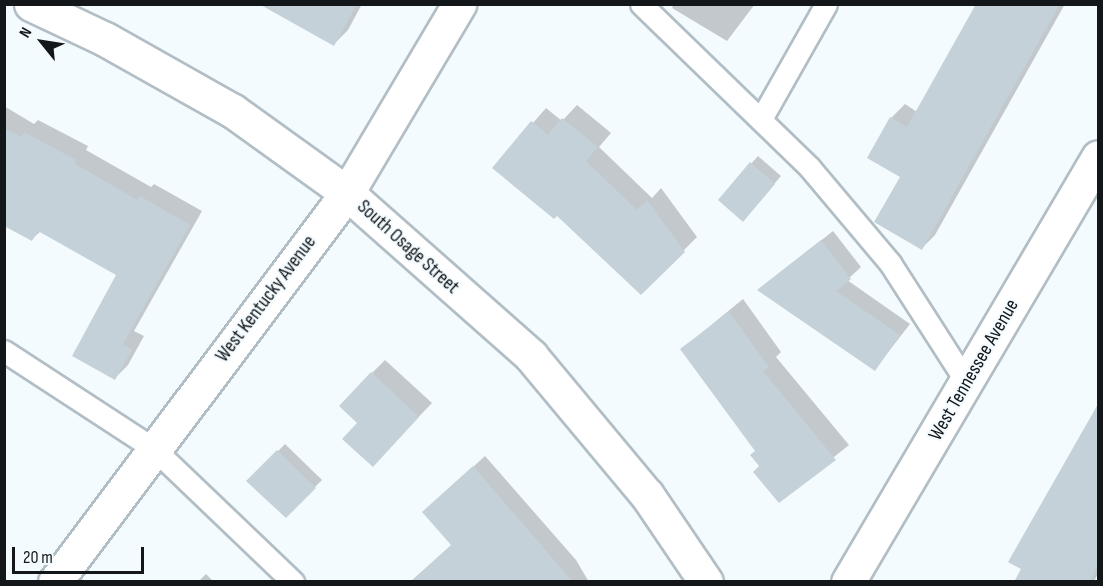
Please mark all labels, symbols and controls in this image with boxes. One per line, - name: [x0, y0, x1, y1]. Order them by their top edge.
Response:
- north arrow: [12, 12, 72, 72]
- text: N: [16, 24, 36, 41]
- street label: South Osage Street: [352, 195, 464, 299]
- street label: West Kentucky Avenue: [211, 231, 321, 367]
- street label: West Tennessee Avenue: [924, 295, 1024, 445]
- scale bar: [15, 535, 147, 573]
- text: 20 m: [23, 547, 53, 568]

